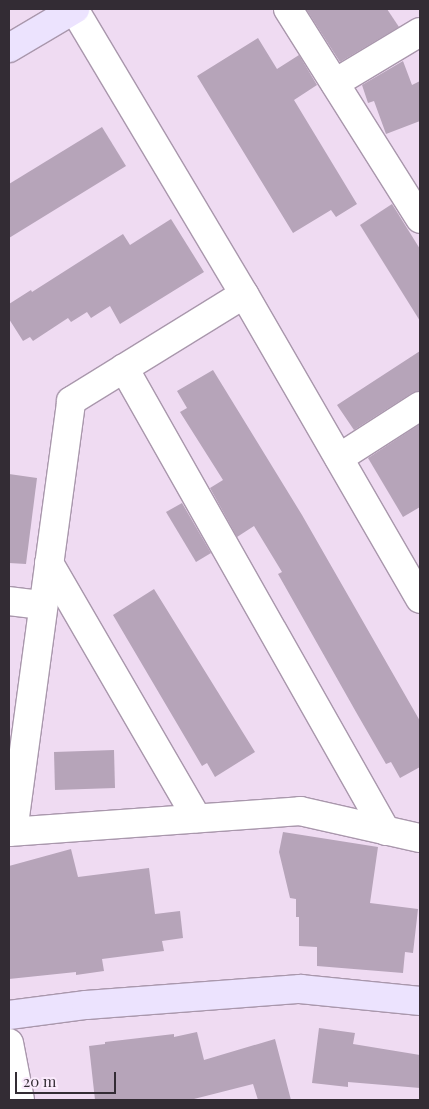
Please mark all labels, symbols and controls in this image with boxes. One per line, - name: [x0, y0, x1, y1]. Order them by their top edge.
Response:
- scale bar: [18, 1062, 119, 1094]
- text: 20 m: [23, 1071, 56, 1091]

